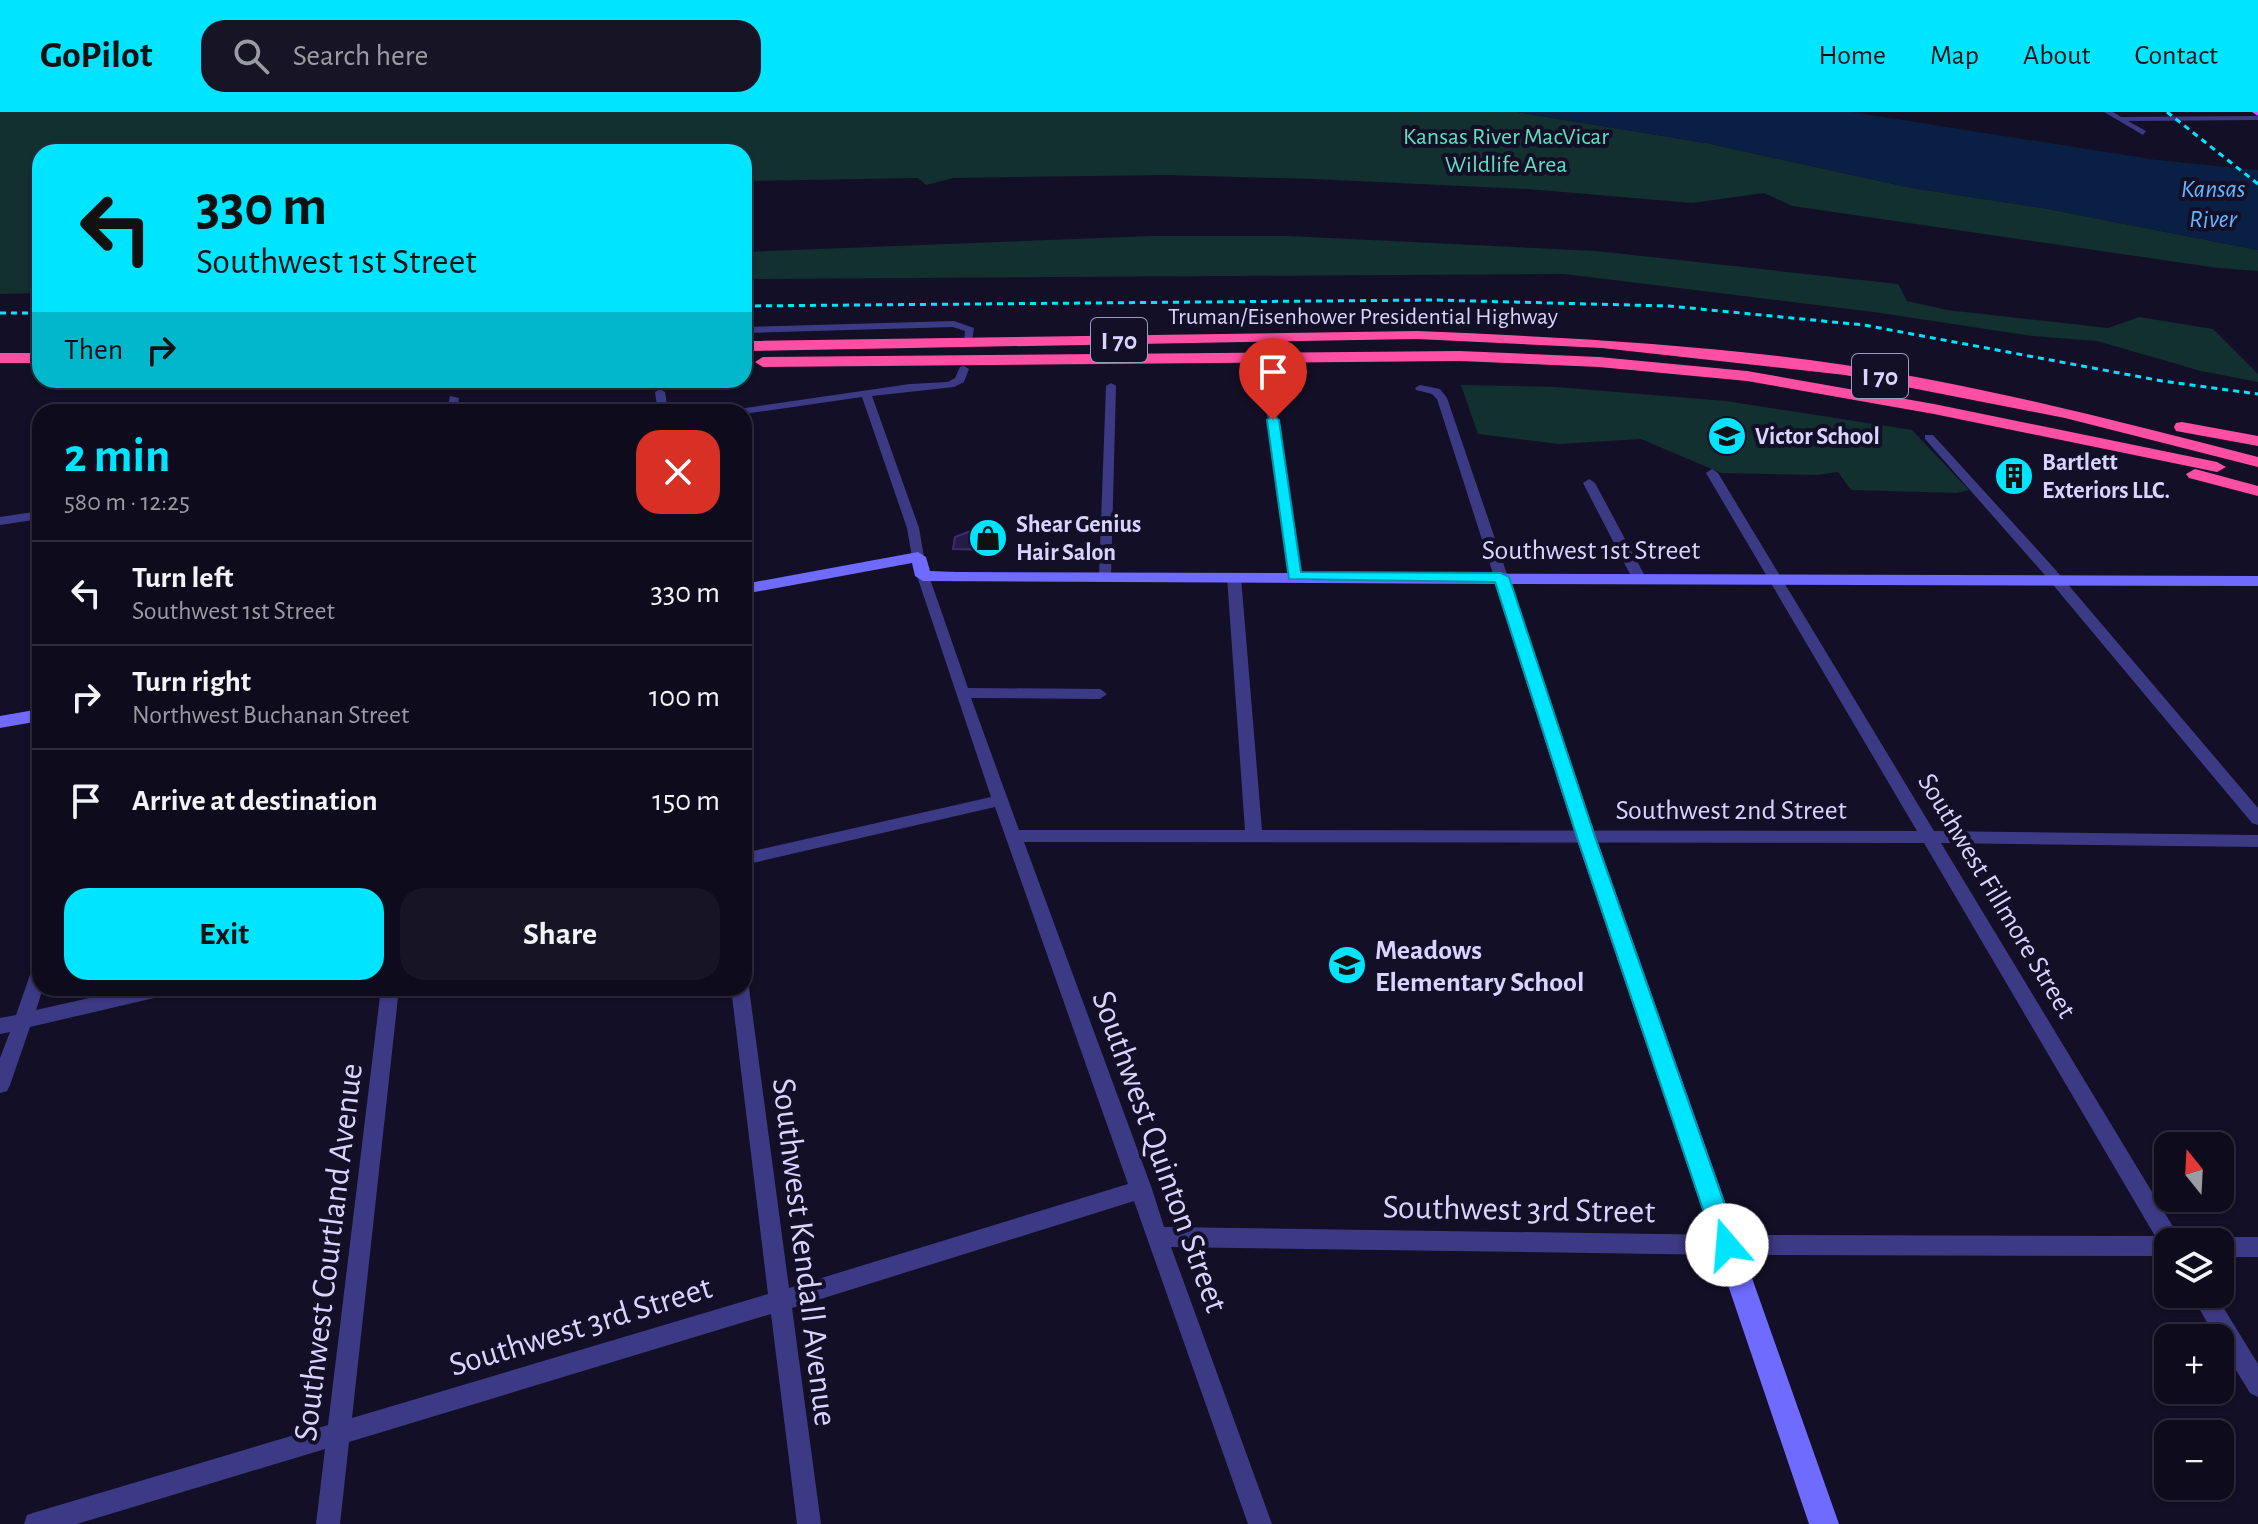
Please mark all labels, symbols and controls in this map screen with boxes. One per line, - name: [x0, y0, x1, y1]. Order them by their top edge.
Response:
- search box: [201, 20, 761, 92]
- icon: search: [229, 34, 273, 78]
- text: GoPilot: [40, 37, 153, 75]
- text: Search here: [293, 41, 428, 71]
- text: Home: [1819, 42, 1886, 70]
- text: Map: [1930, 42, 1979, 70]
- text: About: [2023, 42, 2091, 70]
- text: Contact: [2135, 42, 2218, 70]
- park label: Kansas River MacVicar Wildlife Area: [1403, 125, 1609, 177]
- icon: left: [64, 176, 168, 280]
- water label: Kansas River: [2181, 176, 2245, 232]
- text: 330 m: [196, 179, 327, 235]
- text: Southwest 1st Street: [196, 244, 477, 280]
- street label: Truman/Eisenhower Presidential Highway: [1168, 305, 1558, 329]
- road number: I 70: [1091, 318, 1147, 362]
- icon: right: [139, 328, 183, 372]
- text: Then: [64, 335, 123, 365]
- pin: [1239, 338, 1307, 420]
- icon: arrive: [1251, 350, 1295, 394]
- road number: I 70: [1852, 354, 1908, 398]
- school or university icon: Victor School: [1706, 415, 1748, 457]
- place label: Victor School: [1755, 425, 1880, 449]
- button: close: [636, 430, 720, 514]
- text: 2 min: [64, 433, 171, 481]
- place label: Bartlett Exteriors LLC.: [2042, 451, 2170, 503]
- building icon: Bartlett Exteriors LLC.: [1993, 455, 2035, 497]
- text: 580 m · 12:25: [64, 489, 190, 515]
- place label: Shear Genius Hair Salon: [1016, 513, 1141, 565]
- shop icon: Shear Genius Hair Salon: [967, 517, 1009, 559]
- street label: Southwest 1st Street: [1482, 537, 1700, 565]
- text: Turn left: [132, 563, 233, 593]
- icon: left: [64, 571, 108, 615]
- text: 330 m: [650, 578, 720, 608]
- text: Southwest 1st Street: [132, 598, 335, 624]
- text: Turn right: [132, 667, 251, 697]
- icon: right: [64, 675, 108, 719]
- text: 100 m: [649, 682, 720, 712]
- text: Northwest Buchanan Street: [132, 702, 409, 728]
- street label: Southwest Fillmore Street: [1912, 769, 2080, 1023]
- icon: arrive: [64, 779, 108, 823]
- text: Arrive at destination: [132, 786, 378, 816]
- text: 150 m: [652, 786, 720, 816]
- street label: Southwest 2nd Street: [1615, 797, 1847, 825]
- button: Exit: [64, 888, 384, 980]
- button: Share: [400, 888, 720, 980]
- place label: Meadows Elementary School: [1375, 937, 1584, 997]
- school or university icon: Meadows Elementary School: [1326, 944, 1368, 986]
- street label: Southwest Quinton Street: [1085, 987, 1233, 1317]
- street label: Southwest Courtland Avenue: [289, 1061, 369, 1443]
- street label: Southwest Kendall Avenue: [766, 1076, 842, 1428]
- north arrow: [2154, 1132, 2234, 1212]
- map controls: [2154, 1132, 2234, 1500]
- street label: Southwest 3rd Street: [1382, 1191, 1656, 1229]
- position arrow: [1685, 1203, 1769, 1287]
- button: layers: [2154, 1228, 2234, 1308]
- street label: Southwest 3rd Street: [445, 1271, 716, 1383]
- button: +: [2154, 1324, 2234, 1404]
- button: −: [2154, 1420, 2234, 1500]

